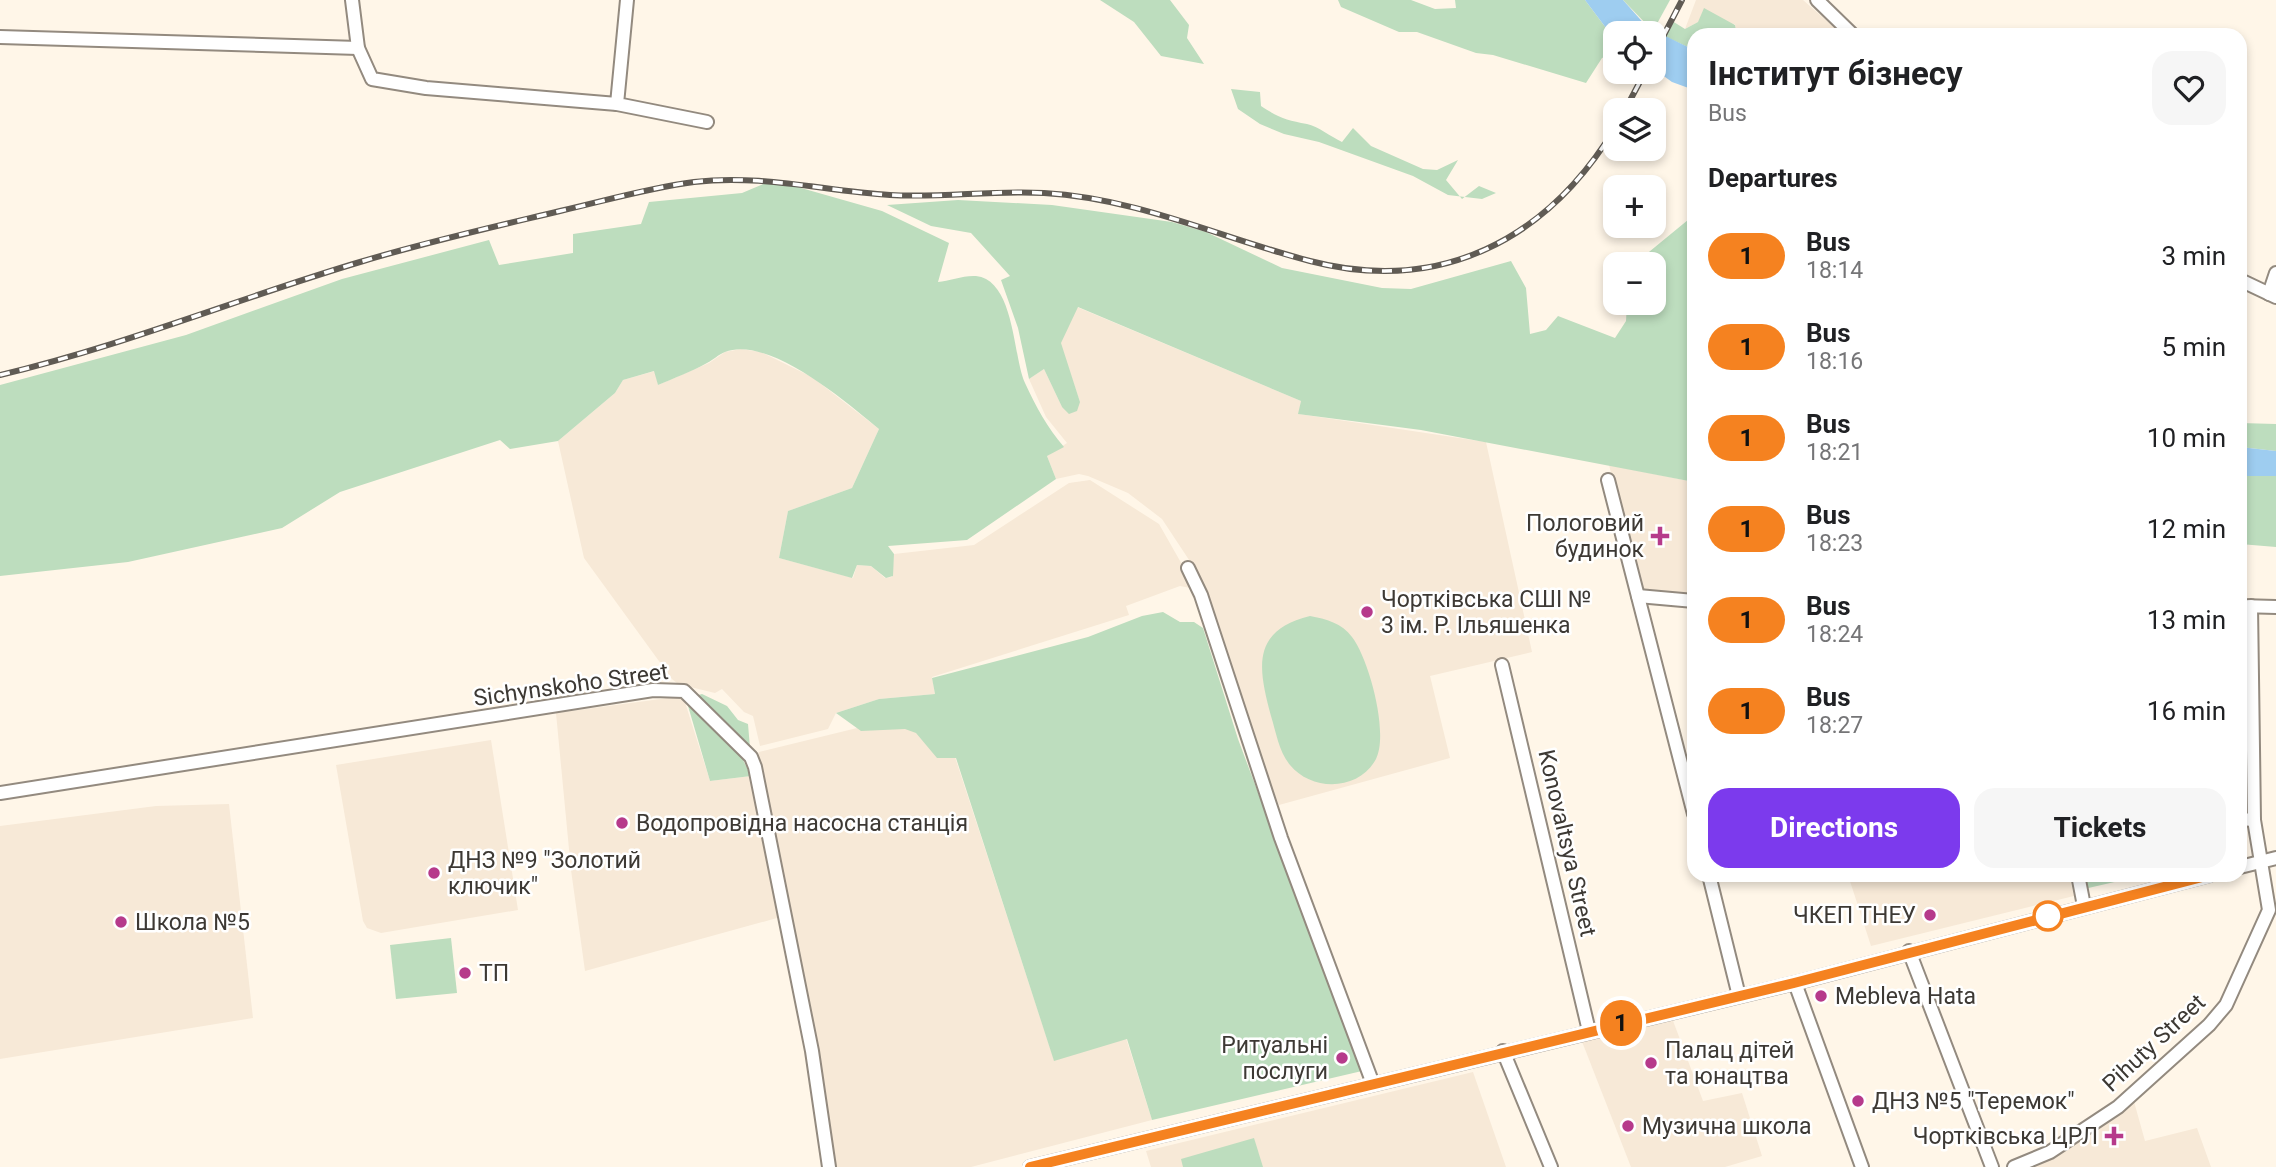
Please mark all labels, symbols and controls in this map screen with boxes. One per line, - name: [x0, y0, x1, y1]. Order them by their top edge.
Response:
- map controls: [1603, 21, 1666, 315]
- button: locate: [1603, 21, 1666, 84]
- button: heart: [2152, 51, 2226, 125]
- text: Інститут бізнесу: [1708, 54, 1963, 93]
- button: layers: [1603, 98, 1666, 161]
- text: Bus: [1708, 100, 1747, 127]
- text: Departures: [1708, 163, 1838, 193]
- button: +: [1603, 175, 1666, 238]
- text: Bus: [1806, 227, 1851, 257]
- text: 3 min: [2161, 241, 2226, 271]
- text: 1: [1740, 242, 1753, 270]
- button: −: [1603, 252, 1666, 315]
- text: 18:14: [1806, 257, 1863, 284]
- text: Bus: [1806, 318, 1851, 348]
- text: 5 min: [2161, 332, 2226, 362]
- text: 1: [1740, 333, 1753, 361]
- text: 18:16: [1806, 348, 1863, 375]
- text: Bus: [1806, 409, 1851, 439]
- text: 10 min: [2147, 423, 2226, 453]
- text: 1: [1740, 424, 1753, 452]
- text: 18:21: [1806, 439, 1863, 466]
- text: Bus: [1806, 500, 1851, 530]
- place label: Пологовий будинок: [1526, 510, 1645, 563]
- text: 12 min: [2147, 514, 2226, 544]
- text: 1: [1740, 515, 1753, 543]
- marker: Пологовий будинок: [1650, 526, 1670, 546]
- text: 18:23: [1806, 530, 1863, 557]
- place label: Чортківська СШІ № 3 ім. Р. Ільяшенка: [1381, 586, 1592, 639]
- text: Bus: [1806, 591, 1851, 621]
- marker: Чортківська СШІ № 3 ім. Р. Ільяшенка: [1359, 604, 1375, 620]
- text: 13 min: [2147, 605, 2226, 635]
- text: 1: [1740, 606, 1753, 634]
- text: 18:24: [1806, 621, 1863, 648]
- street label: Sichynskoho Street: [472, 658, 670, 712]
- text: Bus: [1806, 682, 1851, 712]
- text: 16 min: [2147, 696, 2226, 726]
- text: 1: [1740, 697, 1753, 725]
- text: 18:27: [1806, 712, 1863, 739]
- street label: Konovaltsya Street: [1532, 747, 1602, 939]
- button: Directions: [1708, 788, 1960, 868]
- button: Tickets: [1974, 788, 2226, 868]
- place label: Водопровідна насосна станція: [636, 810, 968, 837]
- marker: Водопровідна насосна станція: [614, 815, 630, 831]
- place label: ДНЗ №9 "Золотий ключик": [448, 847, 641, 900]
- marker: ДНЗ №9 "Золотий ключик": [426, 865, 442, 881]
- unlabelled marker: [2033, 901, 2063, 931]
- place label: ЧКЕП ТНЕУ: [1793, 902, 1916, 929]
- marker: ЧКЕП ТНЕУ: [1922, 907, 1938, 923]
- place label: Школа №5: [135, 909, 250, 936]
- marker: Школа №5: [113, 914, 129, 930]
- place label: ТП: [479, 960, 509, 987]
- marker: ТП: [457, 965, 473, 981]
- place label: Mebleva Hata: [1835, 983, 1976, 1010]
- marker: Mebleva Hata: [1813, 988, 1829, 1004]
- street label: Pihuty Street: [2097, 989, 2211, 1097]
- line badge: 1: [1598, 1000, 1644, 1046]
- text: 1: [1614, 1009, 1628, 1037]
- place label: Ритуальні послуги: [1221, 1032, 1328, 1085]
- place label: Палац дітей та юнацтва: [1665, 1037, 1794, 1090]
- marker: Ритуальні послуги: [1334, 1050, 1350, 1066]
- marker: Палац дітей та юнацтва: [1643, 1055, 1659, 1071]
- place label: ДНЗ №5 "Теремок": [1872, 1088, 2075, 1115]
- marker: ДНЗ №5 "Теремок": [1850, 1093, 1866, 1109]
- place label: Музична школа: [1642, 1113, 1811, 1140]
- marker: Музична школа: [1620, 1118, 1636, 1134]
- place label: Чортківська ЦРЛ: [1913, 1123, 2098, 1150]
- marker: Чортківська ЦРЛ: [2104, 1126, 2124, 1146]

